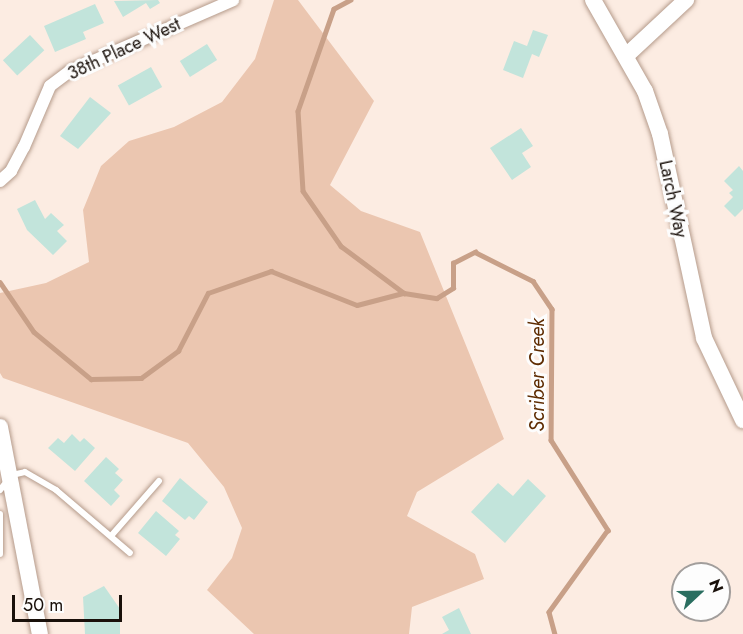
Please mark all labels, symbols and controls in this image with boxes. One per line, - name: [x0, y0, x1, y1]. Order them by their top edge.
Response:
- street label: 38th Place West: [64, 13, 184, 85]
- street label: Larch Way: [654, 158, 692, 240]
- water label: Scriber Creek: [525, 318, 549, 432]
- north arrow: [671, 562, 731, 622]
- text: N: [703, 576, 729, 596]
- scale bar: [15, 583, 124, 621]
- text: 50 m: [23, 592, 63, 618]

